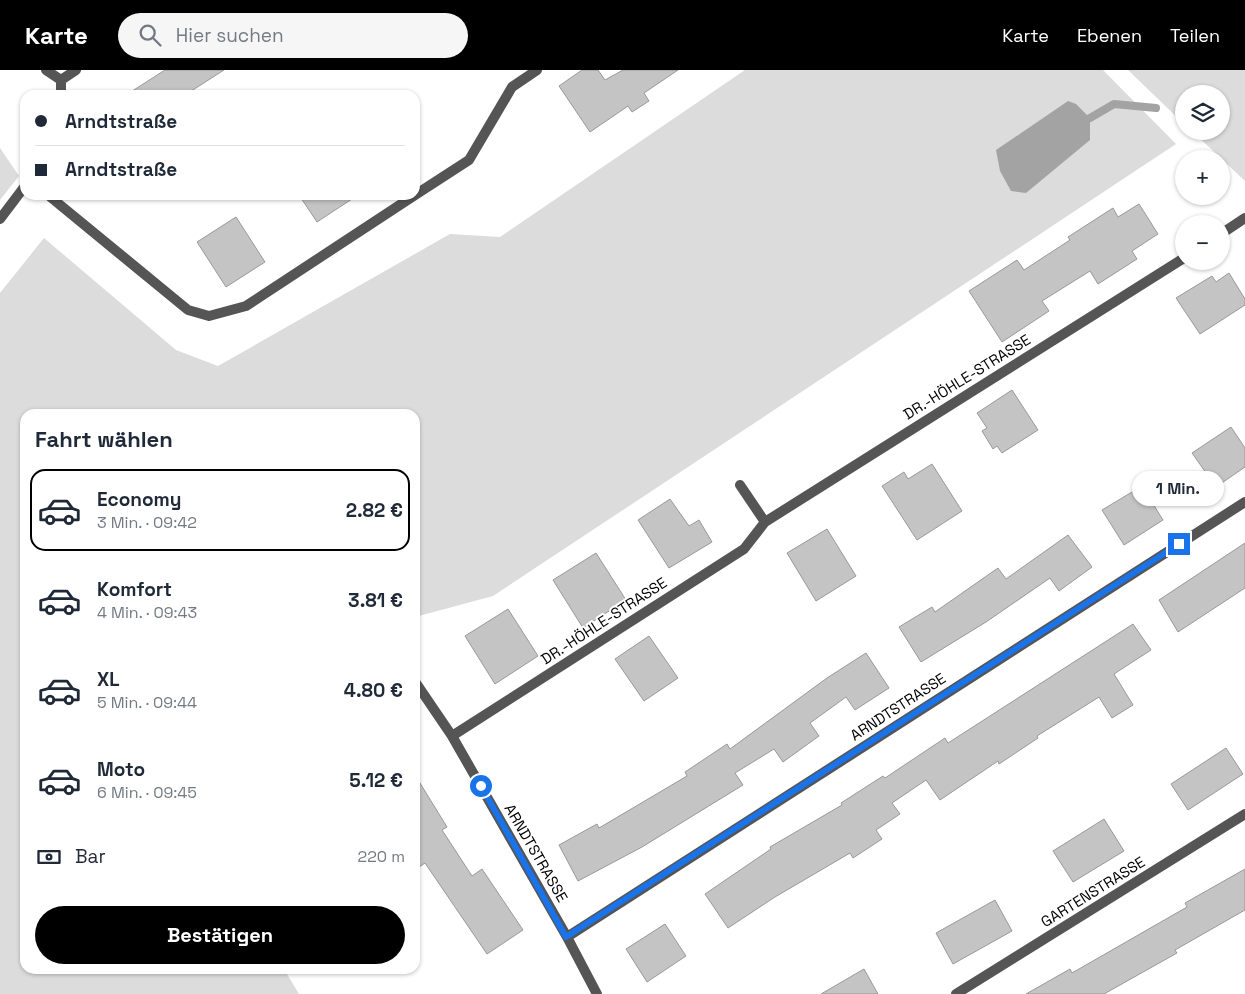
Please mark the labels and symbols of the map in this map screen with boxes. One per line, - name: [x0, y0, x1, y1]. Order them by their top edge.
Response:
- street label: DR.-HÖHLE-STRASSE: [900, 330, 1034, 423]
- callout: 1 Min.: [1133, 472, 1225, 506]
- route end: [1168, 533, 1190, 555]
- street label: DR.-HÖHLE-STRASSE: [537, 573, 670, 668]
- street label: ARNDTSTRASSE: [846, 669, 949, 745]
- route start: [470, 775, 492, 797]
- street label: ARNDTSTRASSE: [501, 800, 572, 905]
- street label: GARTENSTRASSE: [1037, 852, 1148, 931]

